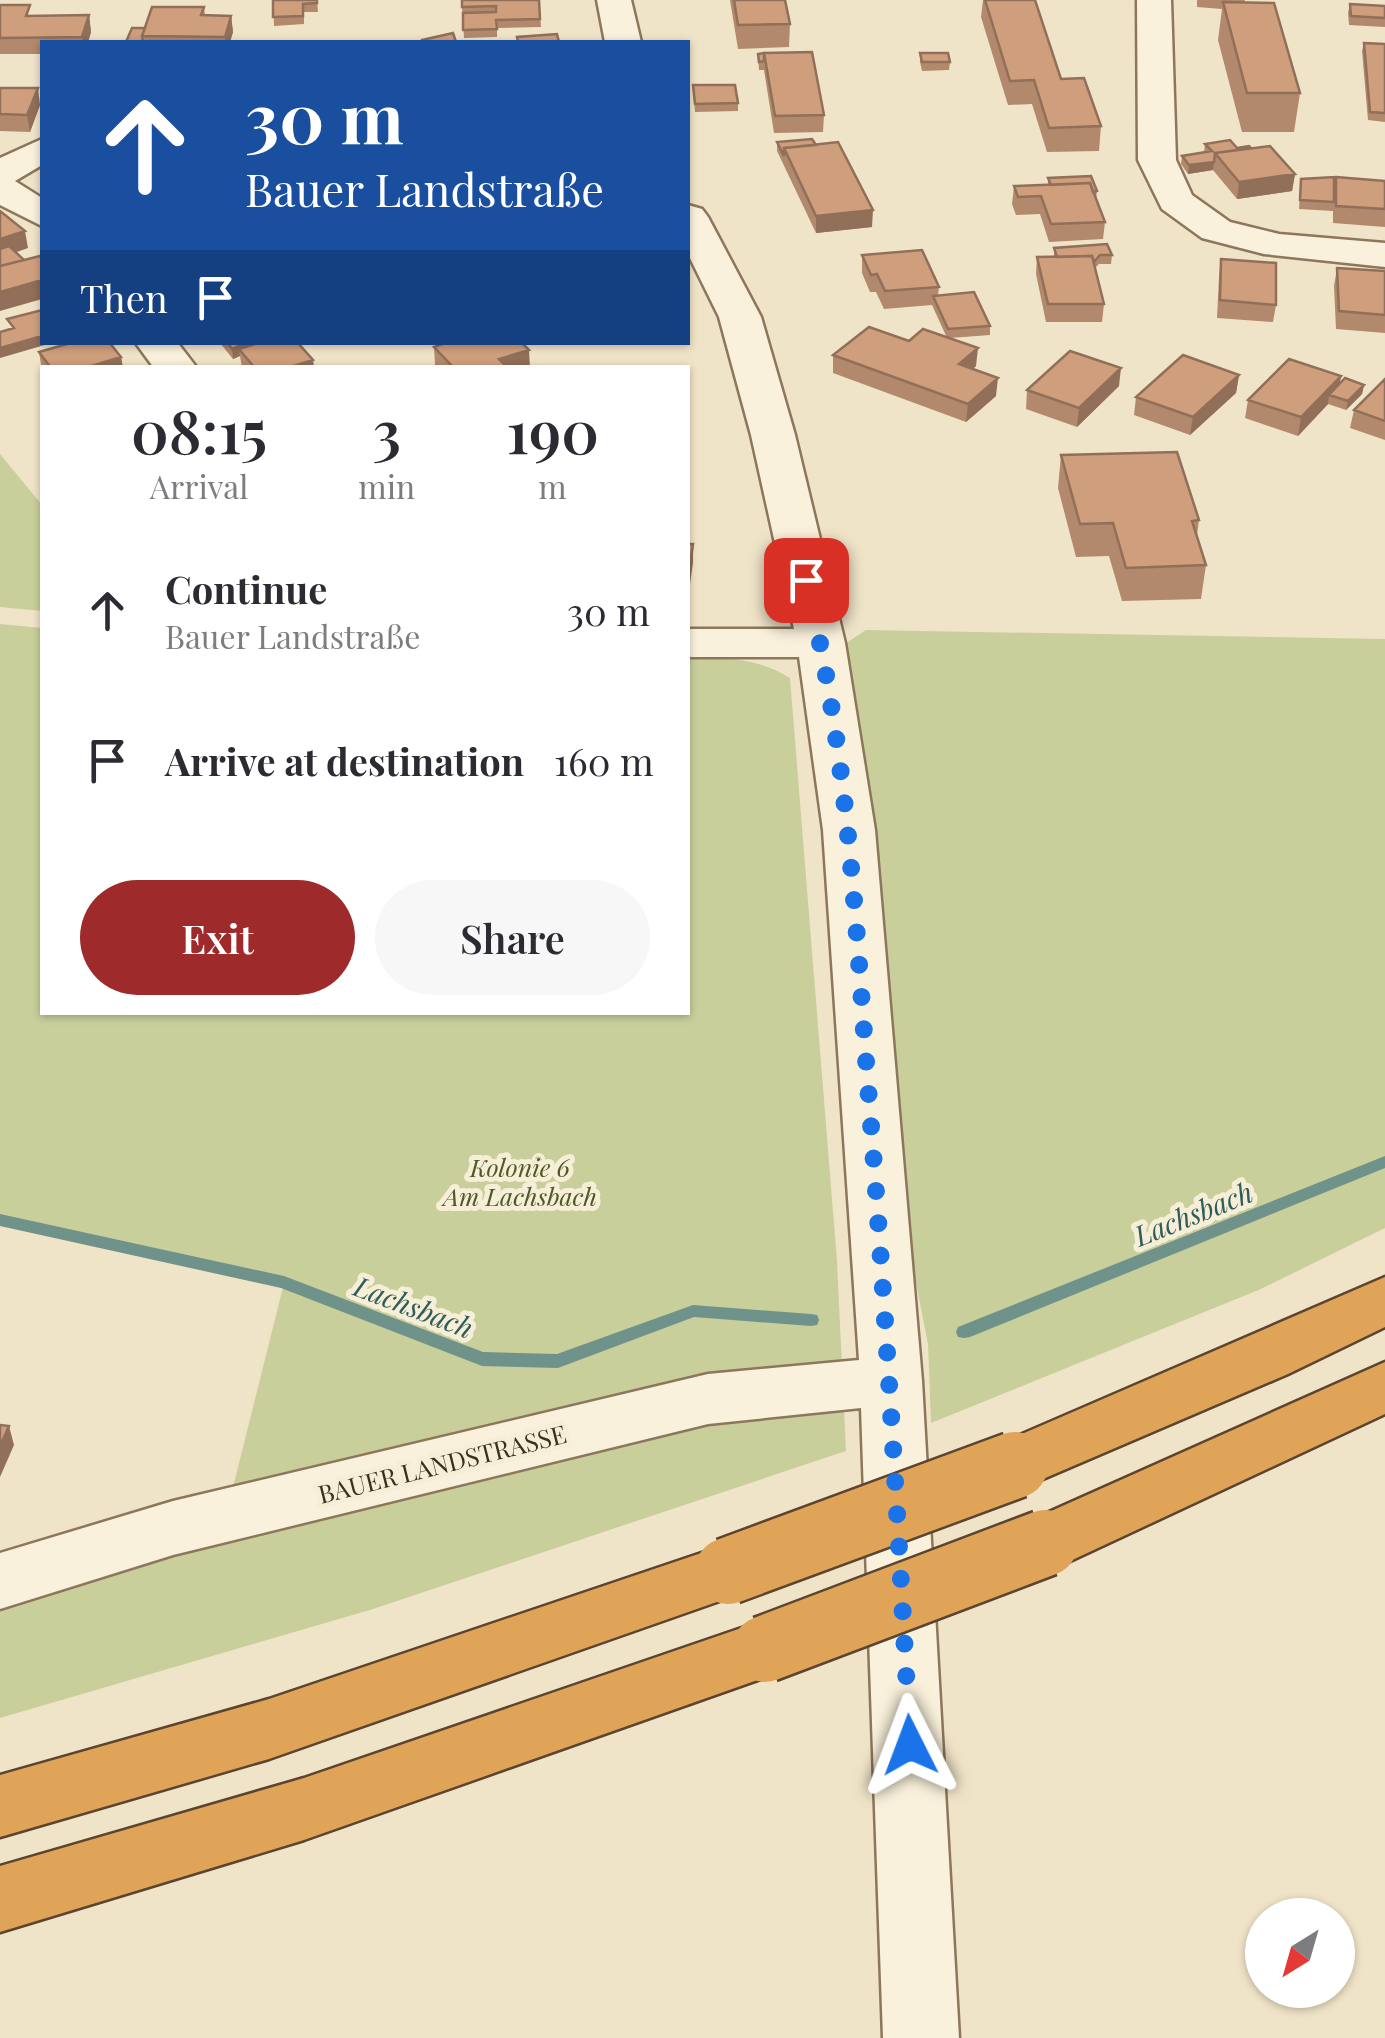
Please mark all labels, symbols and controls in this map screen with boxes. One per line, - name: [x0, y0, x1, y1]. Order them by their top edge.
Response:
- text: 30 m: [245, 68, 404, 162]
- icon: ahead: [80, 80, 210, 210]
- text: Bauer Landstraße: [245, 158, 604, 218]
- icon: arrive: [188, 270, 243, 325]
- text: Then: [80, 272, 168, 323]
- text: 08:15: [131, 389, 267, 469]
- text: 3: [372, 389, 401, 469]
- text: 190: [506, 389, 599, 469]
- text: Arrival: [150, 464, 248, 507]
- text: min: [358, 464, 415, 507]
- text: m: [538, 464, 567, 507]
- pin: [764, 538, 849, 623]
- icon: arrive: [779, 553, 834, 608]
- text: Continue: [165, 563, 327, 614]
- icon: ahead: [80, 583, 135, 638]
- text: 30 m: [567, 585, 650, 636]
- text: Bauer Landstraße: [165, 614, 420, 657]
- icon: arrive: [80, 733, 135, 788]
- text: Arrive at destination: [165, 735, 524, 786]
- text: 160 m: [554, 735, 654, 786]
- button: Exit: [80, 880, 355, 995]
- button: Share: [375, 880, 650, 995]
- park label: Kolonie 6 Am Lachsbach: [440, 1150, 597, 1212]
- water label: Lachsbach: [1127, 1172, 1258, 1254]
- water label: Lachsbach: [348, 1266, 479, 1346]
- street label: BAUER LANDSTRASSE: [315, 1416, 569, 1510]
- position arrow: [858, 1693, 962, 1797]
- north arrow: [1245, 1898, 1355, 2008]
- map controls: [1245, 1898, 1355, 2008]

